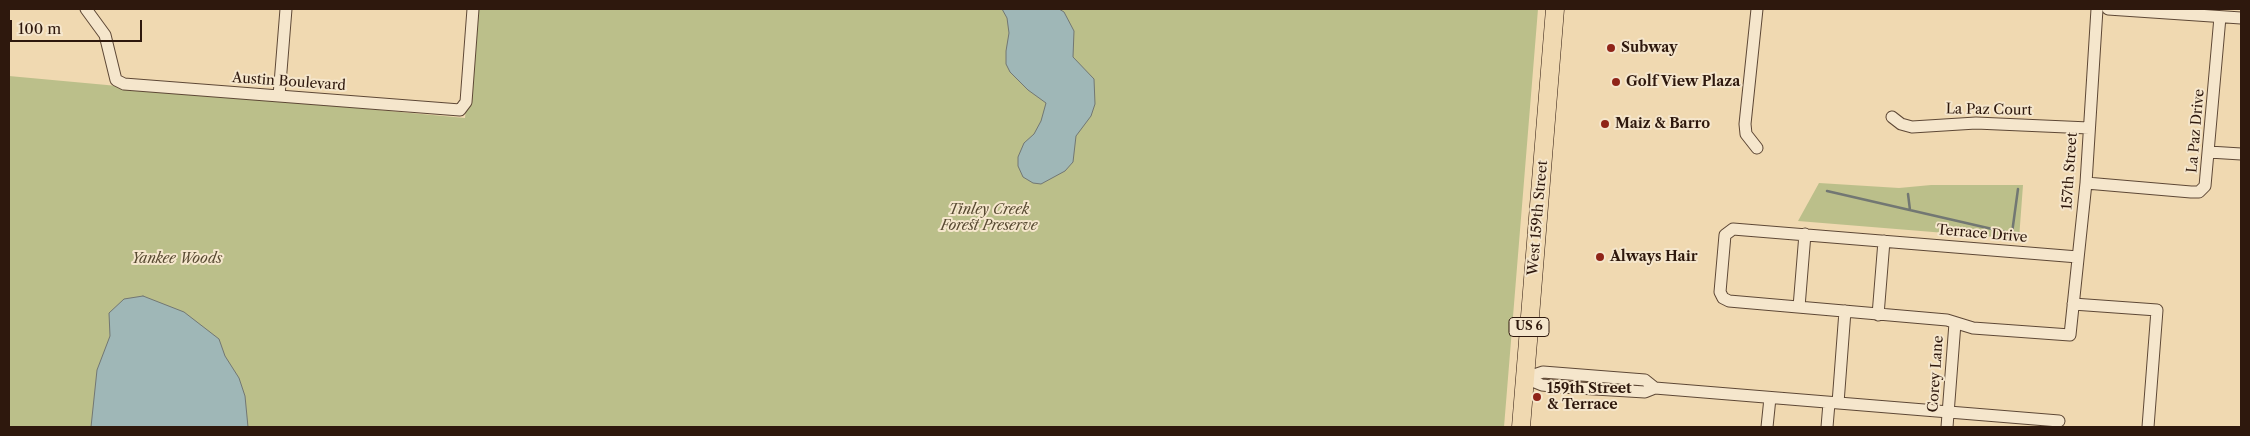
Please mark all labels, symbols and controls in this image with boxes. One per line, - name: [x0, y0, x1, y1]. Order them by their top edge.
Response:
- scale bar: [12, 10, 145, 42]
- text: 100 m: [18, 19, 61, 38]
- place label: Subway: [1621, 40, 1678, 56]
- marker: Subway: [1605, 42, 1617, 54]
- street label: Austin Boulevard: [232, 70, 346, 94]
- place label: Golf View Plaza: [1626, 74, 1740, 90]
- marker: Golf View Plaza: [1610, 76, 1622, 88]
- street label: La Paz Drive: [2184, 88, 2208, 174]
- street label: La Paz Court: [1946, 101, 2032, 119]
- place label: Maiz & Barro: [1615, 116, 1710, 132]
- marker: Maiz & Barro: [1599, 118, 1611, 130]
- street label: 157th Street: [2059, 132, 2081, 210]
- street label: West 159th Street: [1525, 160, 1551, 276]
- park label: Tinley Creek Forest Preserve: [941, 202, 1037, 234]
- street label: Terrace Drive: [1936, 222, 2028, 246]
- place label: Always Hair: [1610, 249, 1698, 265]
- park label: Yankee Woods: [132, 251, 222, 267]
- marker: Always Hair: [1594, 251, 1606, 263]
- road number: US 6: [1509, 318, 1549, 337]
- street label: Corey Lane: [1925, 335, 1947, 413]
- place label: 159th Street & Terrace: [1547, 381, 1632, 414]
- marker: 159th Street & Terrace: [1531, 391, 1543, 403]

